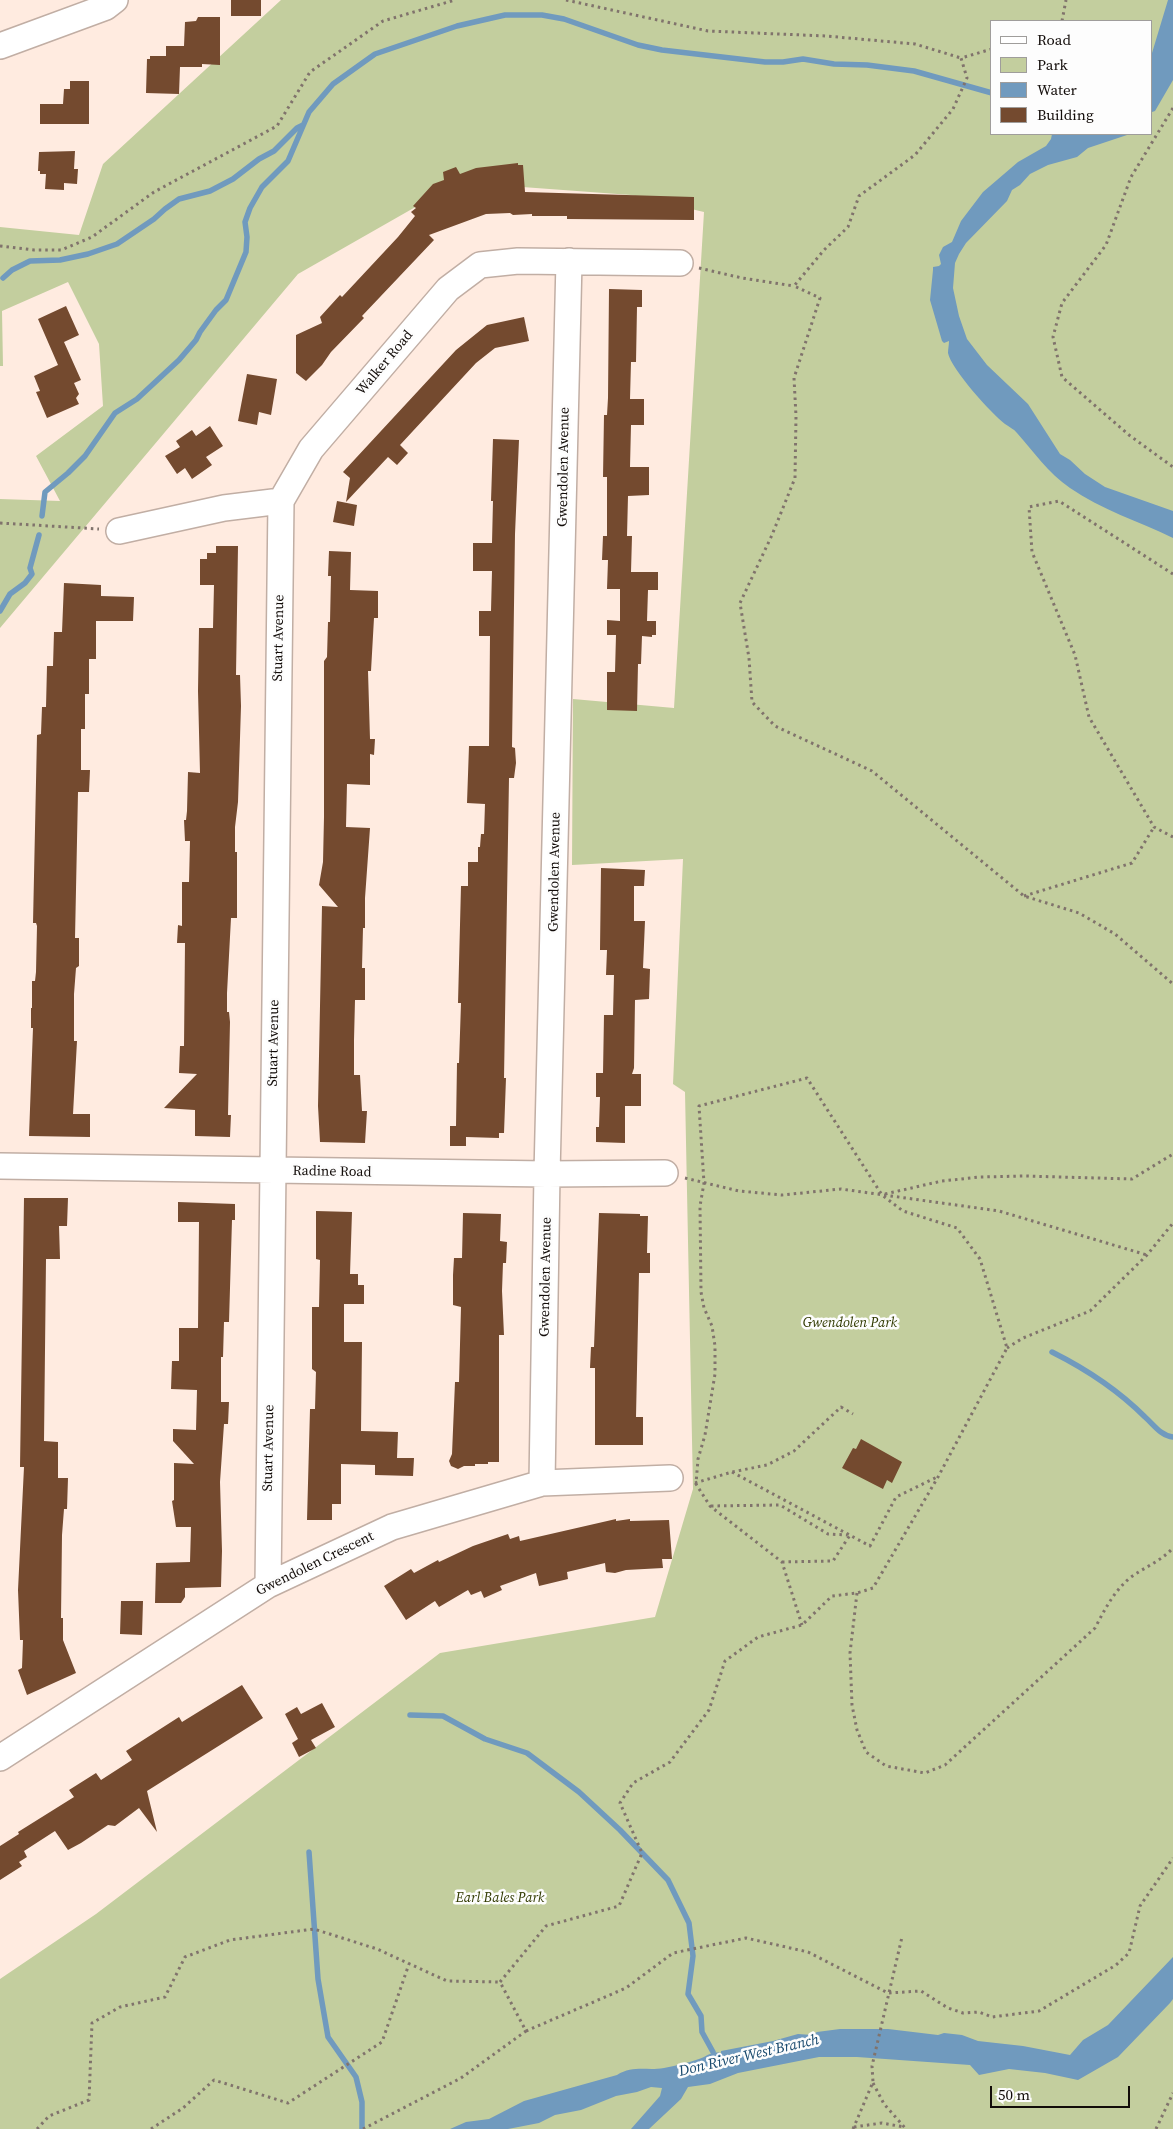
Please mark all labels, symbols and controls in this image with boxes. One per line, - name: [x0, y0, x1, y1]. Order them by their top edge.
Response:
- legend: [990, 20, 1153, 135]
- text: Road: [1037, 29, 1071, 50]
- text: Park: [1037, 54, 1068, 75]
- text: Water: [1037, 79, 1077, 100]
- text: Building: [1037, 104, 1094, 125]
- street label: Walker Road: [353, 327, 417, 399]
- street label: Gwendolen Avenue: [555, 407, 573, 527]
- street label: Stuart Avenue: [270, 594, 288, 682]
- street label: Gwendolen Avenue: [546, 812, 564, 932]
- street label: Stuart Avenue: [265, 999, 283, 1087]
- street label: Radine Road: [292, 1163, 372, 1181]
- street label: Gwendolen Avenue: [537, 1217, 555, 1337]
- park label: Gwendolen Park: [803, 1315, 897, 1331]
- street label: Stuart Avenue: [260, 1404, 278, 1492]
- street label: Gwendolen Crescent: [253, 1528, 377, 1600]
- park label: Earl Bales Park: [456, 1890, 544, 1906]
- water label: Don River West Branch: [677, 2031, 821, 2081]
- scale bar: [993, 2076, 1133, 2108]
- text: 50 m: [998, 2084, 1030, 2105]

